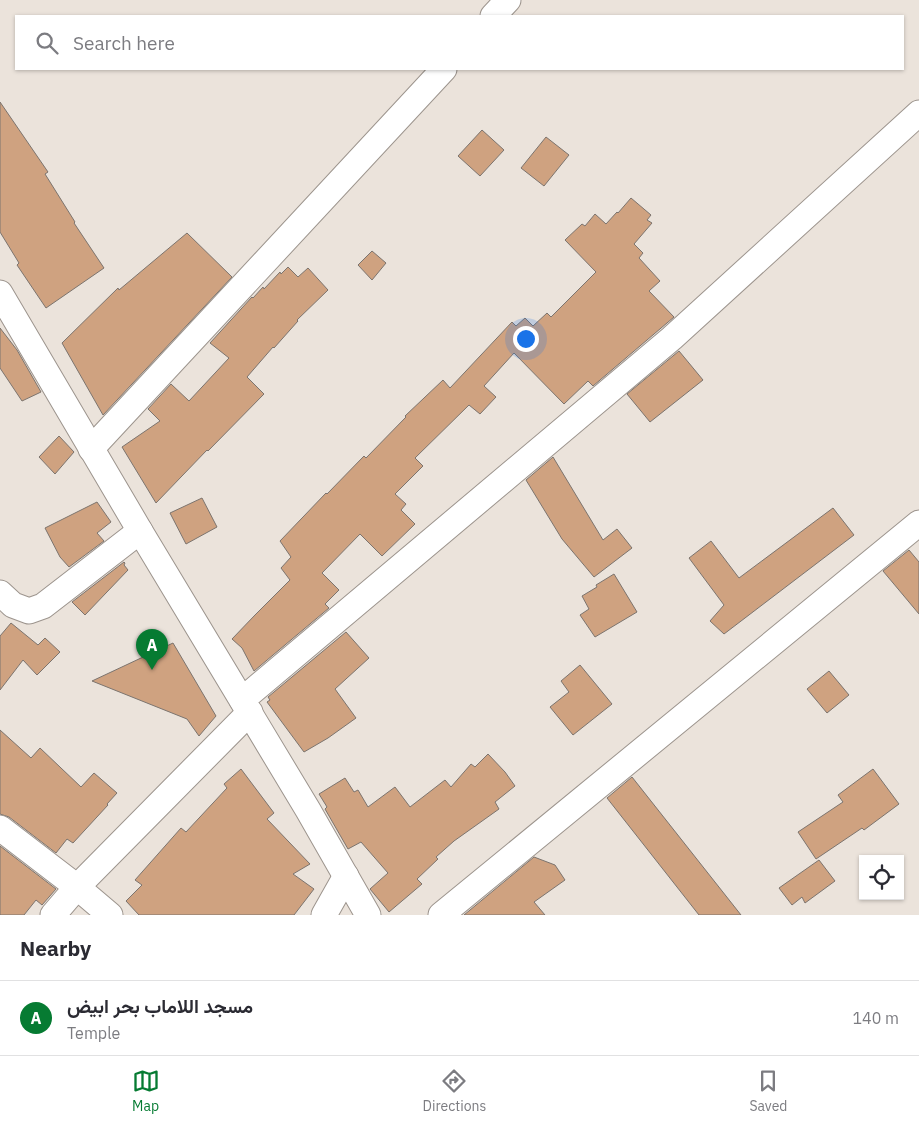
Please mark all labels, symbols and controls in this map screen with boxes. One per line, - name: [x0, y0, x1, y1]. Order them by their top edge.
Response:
- search box: [15, 15, 904, 70]
- icon: search: [33, 29, 61, 57]
- text: Search here: [73, 31, 175, 55]
- your location: [513, 326, 539, 352]
- pin: A: [136, 629, 168, 670]
- map controls: [859, 855, 904, 900]
- button: locate: [859, 855, 904, 900]
- text: Nearby: [20, 934, 91, 962]
- text: مسجد اللاماب بحر ابيض: [67, 994, 253, 1018]
- text: A: [31, 1008, 41, 1028]
- text: 140 m: [852, 1008, 899, 1028]
- text: Temple: [67, 1023, 120, 1043]
- tab: Map: [132, 1067, 160, 1115]
- tab: Directions: [423, 1067, 486, 1115]
- tab: Saved: [749, 1067, 787, 1115]

